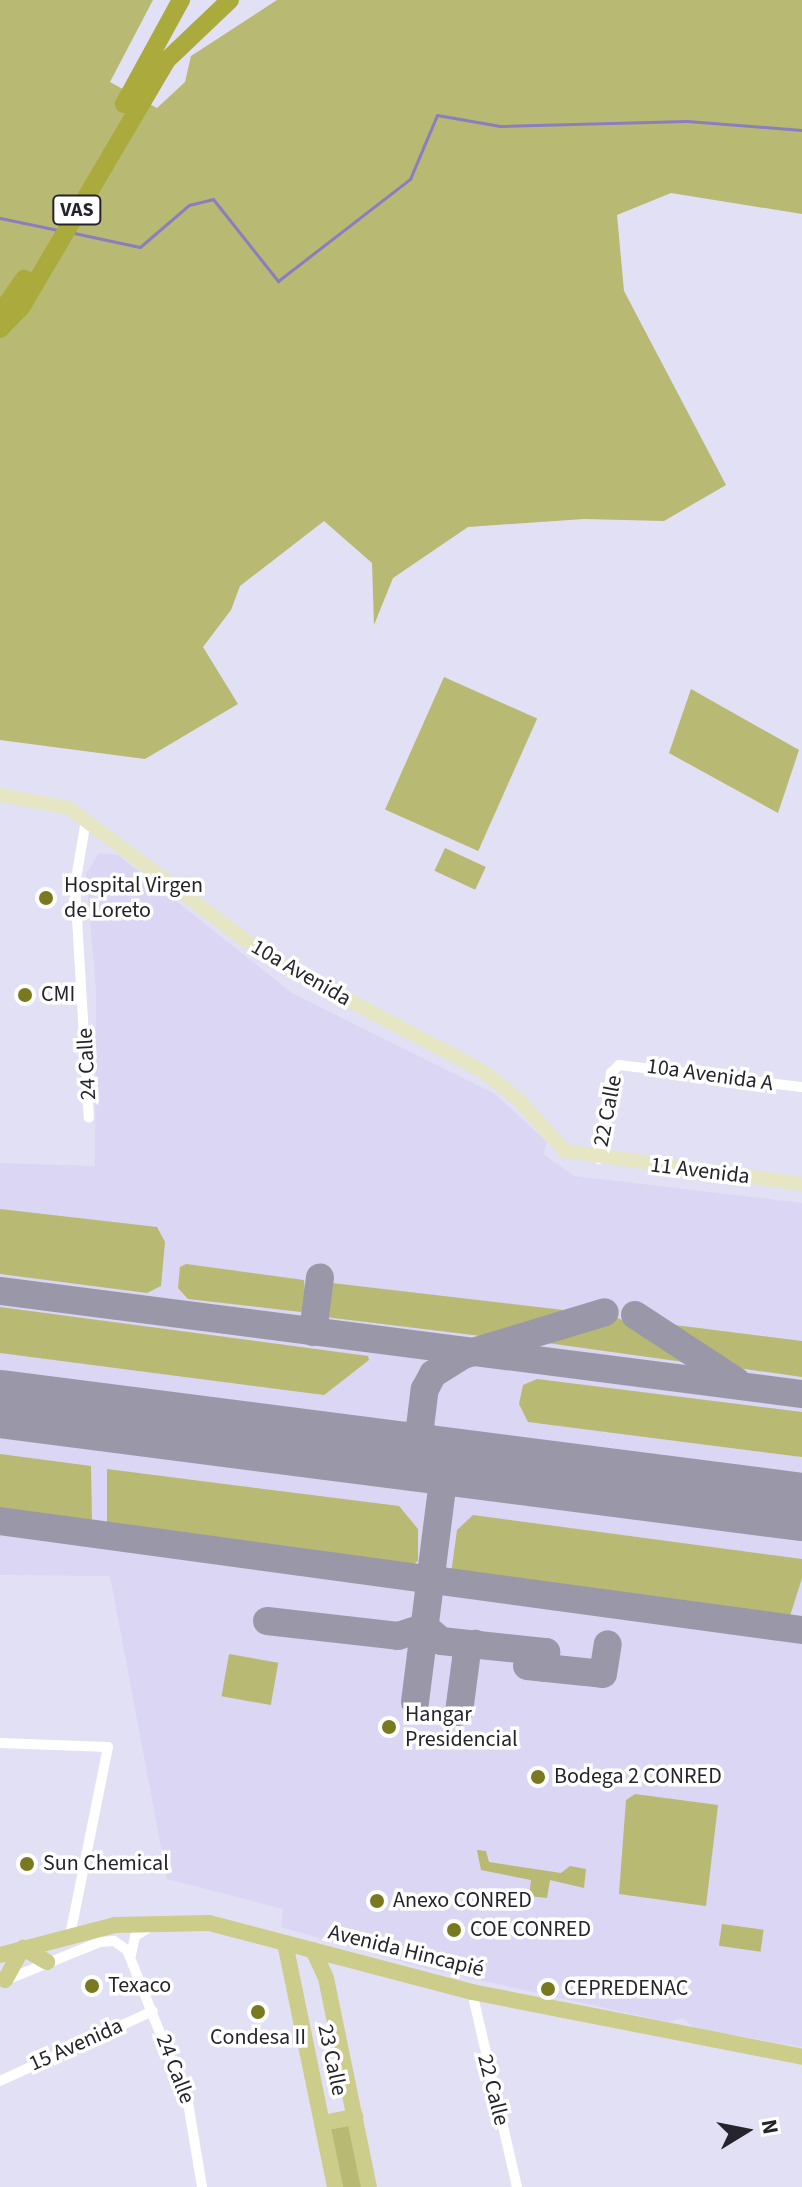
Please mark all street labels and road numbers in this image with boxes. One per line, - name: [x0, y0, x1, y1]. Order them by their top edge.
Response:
- road number: VAS: [51, 194, 103, 226]
- street label: 10a Avenida: [246, 934, 356, 1012]
- street label: 24 Calle: [72, 1027, 102, 1101]
- street label: 10a Avenida A: [645, 1053, 775, 1097]
- street label: 22 Calle: [588, 1073, 628, 1149]
- street label: 11 Avenida: [649, 1152, 751, 1190]
- street label: Avenida Hincapié: [326, 1919, 486, 1983]
- street label: 15 Avenida: [25, 2013, 127, 2077]
- street label: 23 Calle: [312, 2022, 352, 2098]
- street label: 24 Calle: [150, 2031, 200, 2107]
- street label: 22 Calle: [471, 2052, 515, 2128]

